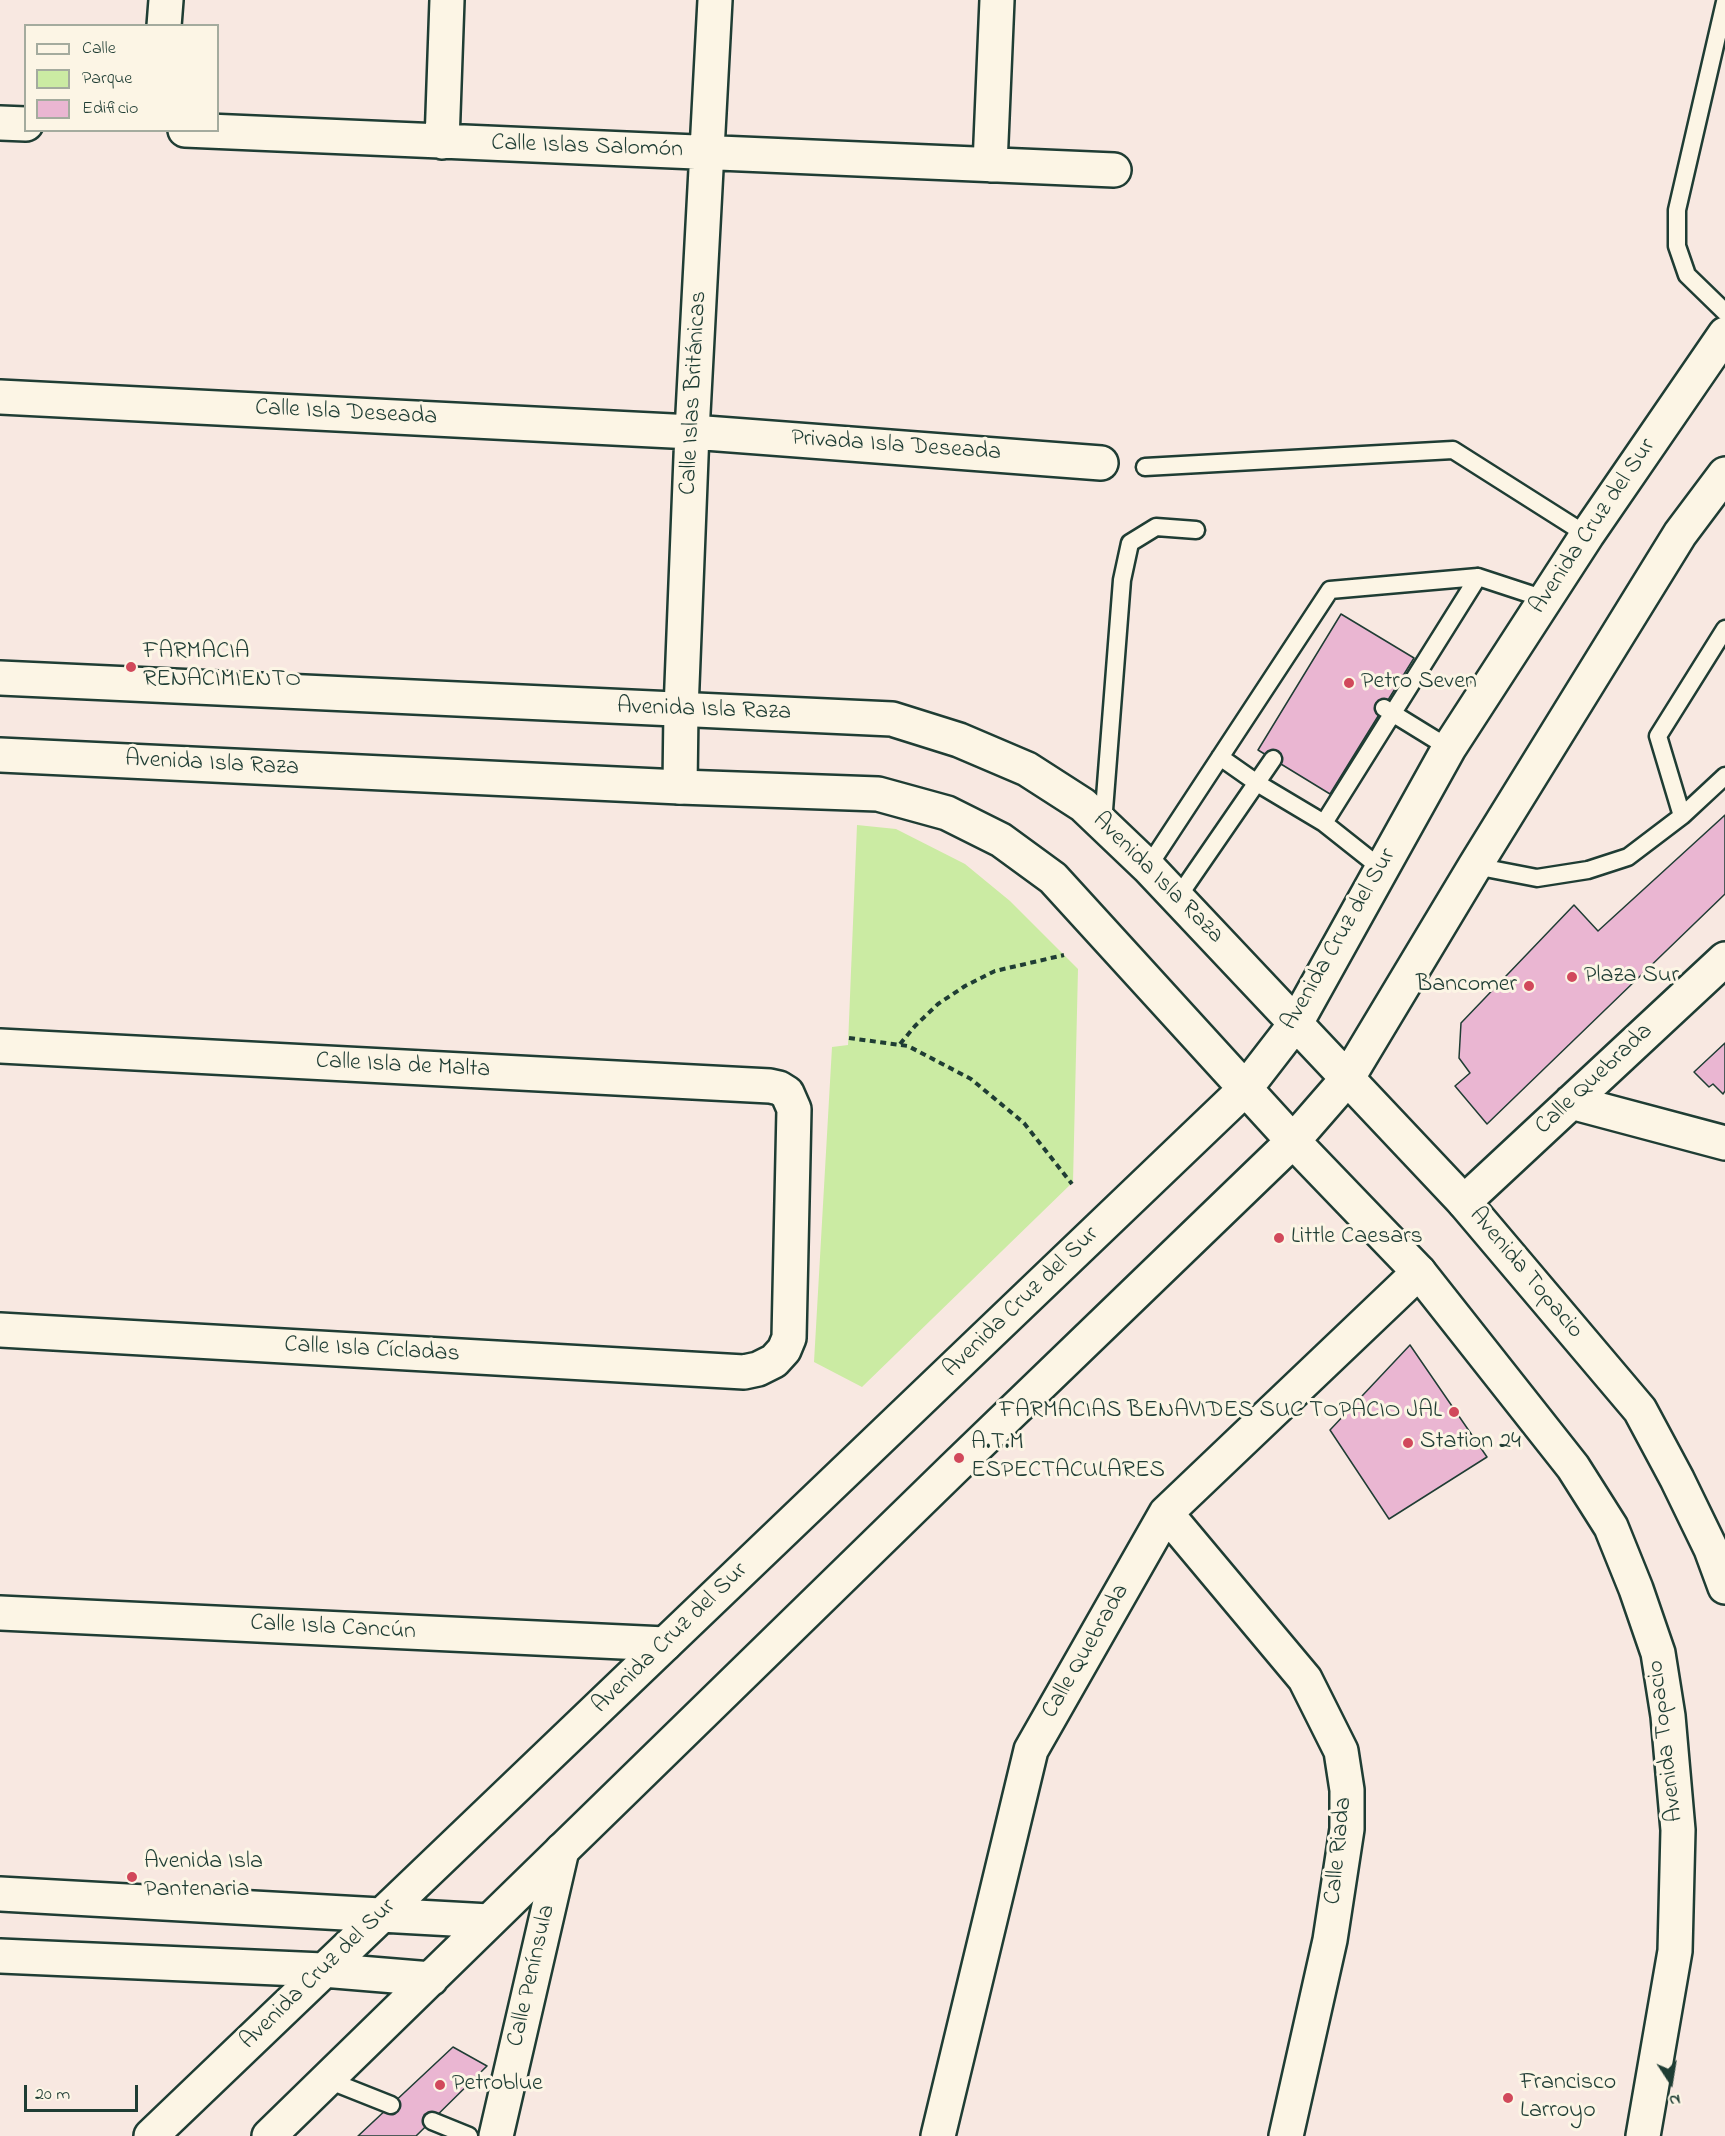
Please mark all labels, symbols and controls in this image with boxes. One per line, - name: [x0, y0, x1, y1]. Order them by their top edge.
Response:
- legend: [24, 24, 219, 132]
- text: Calle: [82, 36, 116, 62]
- text: Parque: [82, 66, 132, 92]
- text: Edificio: [82, 96, 138, 122]
- street label: Calle Islas Salomón: [491, 130, 683, 166]
- street label: Calle Islas Británicas: [675, 290, 715, 496]
- street label: Calle Isla Deseada: [254, 395, 438, 433]
- street label: Privada Isla Deseada: [790, 425, 1002, 469]
- street label: Avenida Cruz del Sur: [1525, 434, 1663, 620]
- place label: FARMACIA RENACIMIENTO: [143, 639, 301, 695]
- marker: FARMACIA RENACIMIENTO: [124, 660, 138, 674]
- place label: Petro Seven: [1361, 669, 1477, 697]
- marker: Petro Seven: [1342, 676, 1356, 690]
- street label: Avenida Isla Raza: [616, 694, 792, 728]
- street label: Avenida Isla Raza: [124, 746, 300, 784]
- street label: Avenida Isla Raza: [1085, 807, 1229, 951]
- street label: Avenida Cruz del Sur: [1276, 844, 1404, 1036]
- place label: Plaza Sur: [1584, 963, 1679, 991]
- marker: Plaza Sur: [1565, 970, 1579, 984]
- place label: Bancomer: [1416, 972, 1517, 1000]
- marker: Bancomer: [1522, 979, 1536, 993]
- street label: Calle Quebrada: [1530, 1018, 1660, 1142]
- street label: Calle Isla de Malta: [315, 1048, 491, 1086]
- street label: Avenida Topacio: [1462, 1202, 1588, 1346]
- street label: Avenida Cruz del Sur: [938, 1221, 1106, 1385]
- place label: Little Caesars: [1291, 1224, 1423, 1252]
- marker: Little Caesars: [1272, 1231, 1286, 1245]
- street label: Calle Isla Cícladas: [284, 1332, 460, 1370]
- place label: FARMACIAS BENAVIDES SUC TOPACIO JAL: [999, 1398, 1442, 1426]
- marker: FARMACIAS BENAVIDES SUC TOPACIO JAL: [1447, 1405, 1461, 1419]
- place label: Station 24: [1420, 1429, 1521, 1457]
- place label: A.T.M ESPECTACULARES: [971, 1430, 1165, 1486]
- marker: Station 24: [1401, 1436, 1415, 1450]
- marker: A.T.M ESPECTACULARES: [952, 1451, 966, 1465]
- street label: Avenida Cruz del Sur: [587, 1557, 755, 1721]
- street label: Calle Quebrada: [1037, 1580, 1137, 1724]
- street label: Calle Isla Cancún: [249, 1610, 417, 1648]
- street label: Avenida Topacio: [1643, 1658, 1691, 1824]
- street label: Calle Riada: [1320, 1796, 1360, 1906]
- place label: Avenida Isla Pantenaria: [144, 1849, 263, 1905]
- marker: Avenida Isla Pantenaria: [125, 1870, 139, 1884]
- street label: Avenida Cruz del Sur: [235, 1893, 403, 2057]
- street label: Calle Península: [503, 1902, 563, 2050]
- north arrow: [1641, 2052, 1701, 2112]
- place label: Francisco Larroyo: [1520, 2070, 1616, 2126]
- place label: Petroblue: [452, 2071, 543, 2099]
- scale bar: [27, 2073, 141, 2111]
- marker: Petroblue: [433, 2078, 447, 2092]
- text: 20 m: [35, 2082, 70, 2108]
- text: N: [1667, 2087, 1683, 2112]
- marker: Francisco Larroyo: [1501, 2091, 1515, 2105]

